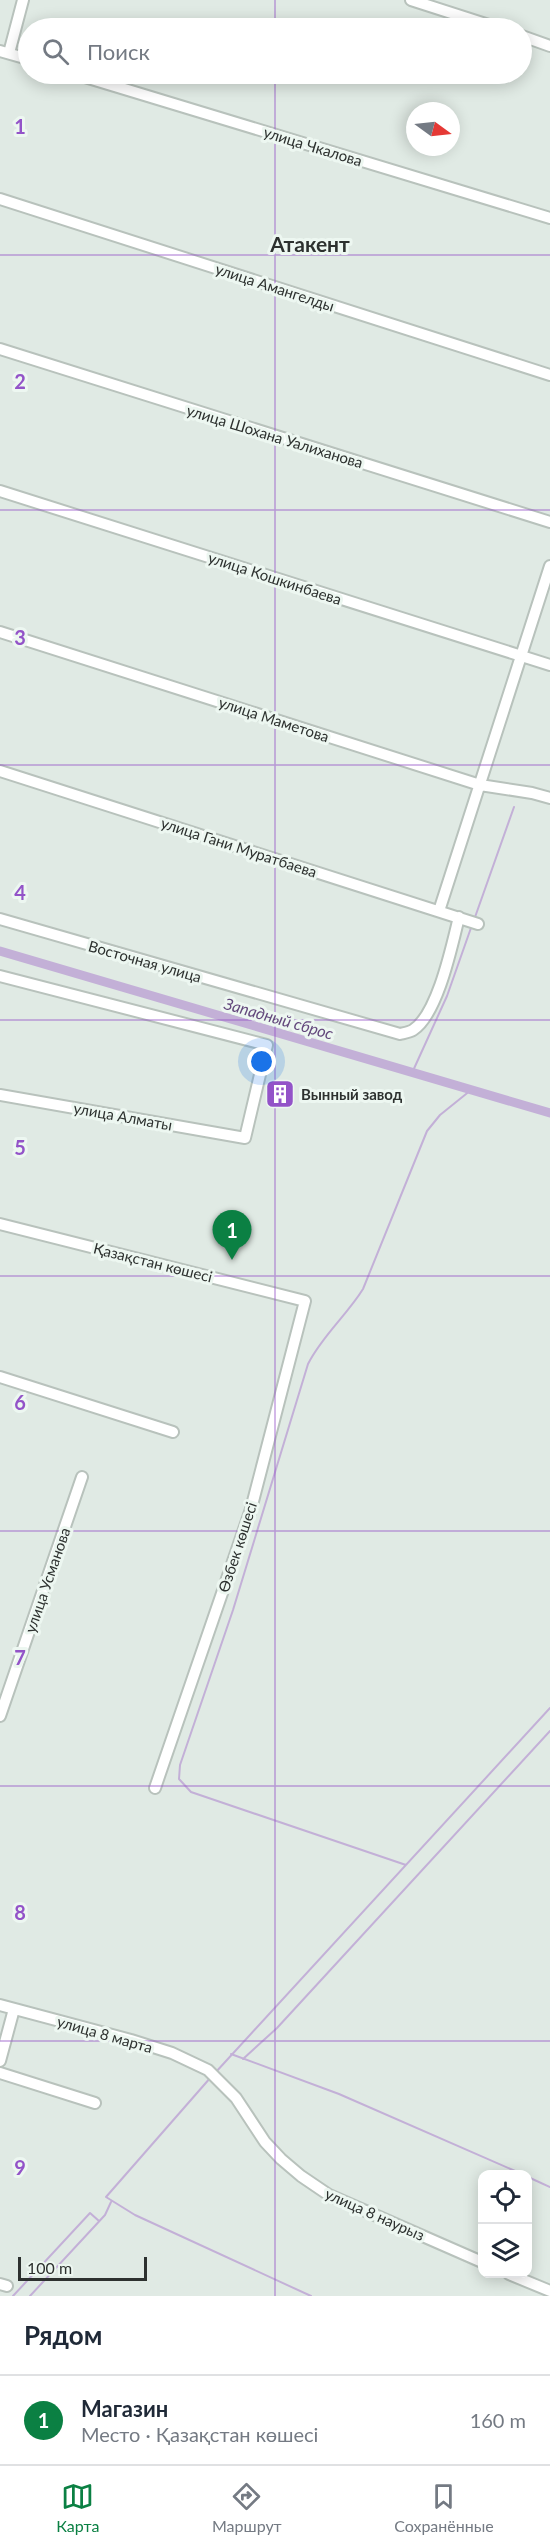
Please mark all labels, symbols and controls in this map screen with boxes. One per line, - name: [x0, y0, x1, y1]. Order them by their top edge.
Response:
- search box: [18, 18, 532, 84]
- icon: search: [39, 35, 72, 68]
- text: Поиск: [87, 38, 150, 65]
- north arrow: [406, 102, 460, 156]
- text: 1: [14, 114, 26, 138]
- street label: улица Чкалова: [262, 122, 364, 170]
- district label: Атакент: [269, 231, 350, 256]
- street label: улица Амангелды: [213, 259, 337, 315]
- text: 2: [14, 369, 26, 393]
- street label: улица Шохана Уалиханова: [185, 401, 365, 471]
- street label: улица Кошкинбаева: [206, 548, 344, 608]
- text: 3: [14, 625, 26, 649]
- street label: улица Маметова: [217, 693, 331, 745]
- street label: улица Гани Муратбаева: [159, 813, 319, 881]
- text: 4: [14, 880, 26, 904]
- street label: Восточная улица: [86, 936, 204, 986]
- water label: Западный сброс: [221, 993, 336, 1043]
- your location: [247, 1047, 276, 1076]
- building icon: Вынный завод: [264, 1078, 296, 1110]
- place label: Вынный завод: [301, 1085, 403, 1103]
- street label: улица Алматы: [72, 1098, 174, 1134]
- text: 5: [14, 1135, 26, 1159]
- pin: 1: [212, 1210, 252, 1260]
- street label: Қазақстан көшесі: [92, 1239, 214, 1285]
- text: 6: [14, 1390, 26, 1414]
- street label: Өзбек көшесі: [214, 1500, 260, 1594]
- street label: улица Усманова: [21, 1525, 73, 1635]
- text: 7: [14, 1645, 26, 1669]
- text: 8: [14, 1900, 26, 1924]
- street label: улица 8 марта: [55, 2012, 155, 2056]
- text: 9: [14, 2155, 26, 2179]
- map controls: [478, 2170, 532, 2278]
- button: locate: [478, 2170, 532, 2224]
- street label: улица 8 наурыз: [323, 2184, 428, 2244]
- button: layers: [478, 2224, 532, 2278]
- scale bar: [18, 2254, 147, 2282]
- text: 100 m: [27, 2258, 72, 2277]
- text: Рядом: [24, 2319, 102, 2351]
- text: Магазин: [81, 2395, 168, 2422]
- text: 1: [38, 2408, 49, 2432]
- text: 160 m: [470, 2408, 526, 2432]
- text: Место · Қазақстан көшесі: [81, 2422, 318, 2446]
- tab: Карта: [56, 2480, 99, 2535]
- tab: Маршрут: [212, 2480, 282, 2535]
- tab: Сохранённые: [394, 2480, 494, 2535]

